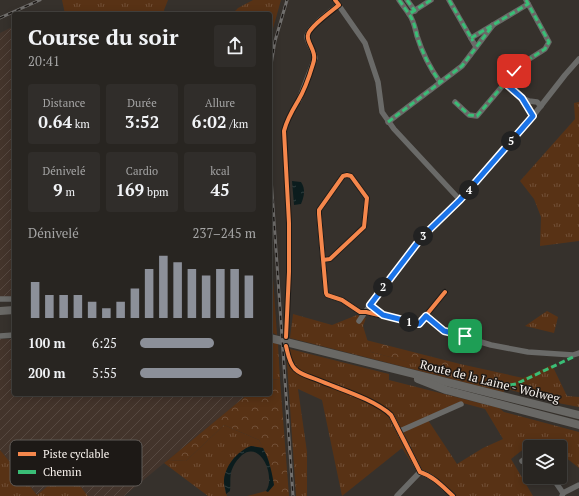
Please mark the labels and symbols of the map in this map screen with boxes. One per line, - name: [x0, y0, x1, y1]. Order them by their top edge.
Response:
- pin: [497, 54, 531, 88]
- pin: 5: [501, 131, 521, 151]
- pin: 4: [459, 180, 479, 200]
- pin: 3: [413, 226, 433, 246]
- pin: 2: [373, 277, 393, 297]
- pin: 1: [399, 312, 419, 332]
- pin: [448, 319, 482, 353]
- street label: Route de la Laine - Wolweg: [419, 356, 562, 406]
- legend: [10, 440, 142, 486]
- text: Piste cyclable: [43, 447, 110, 461]
- text: Chemin: [43, 465, 82, 479]

